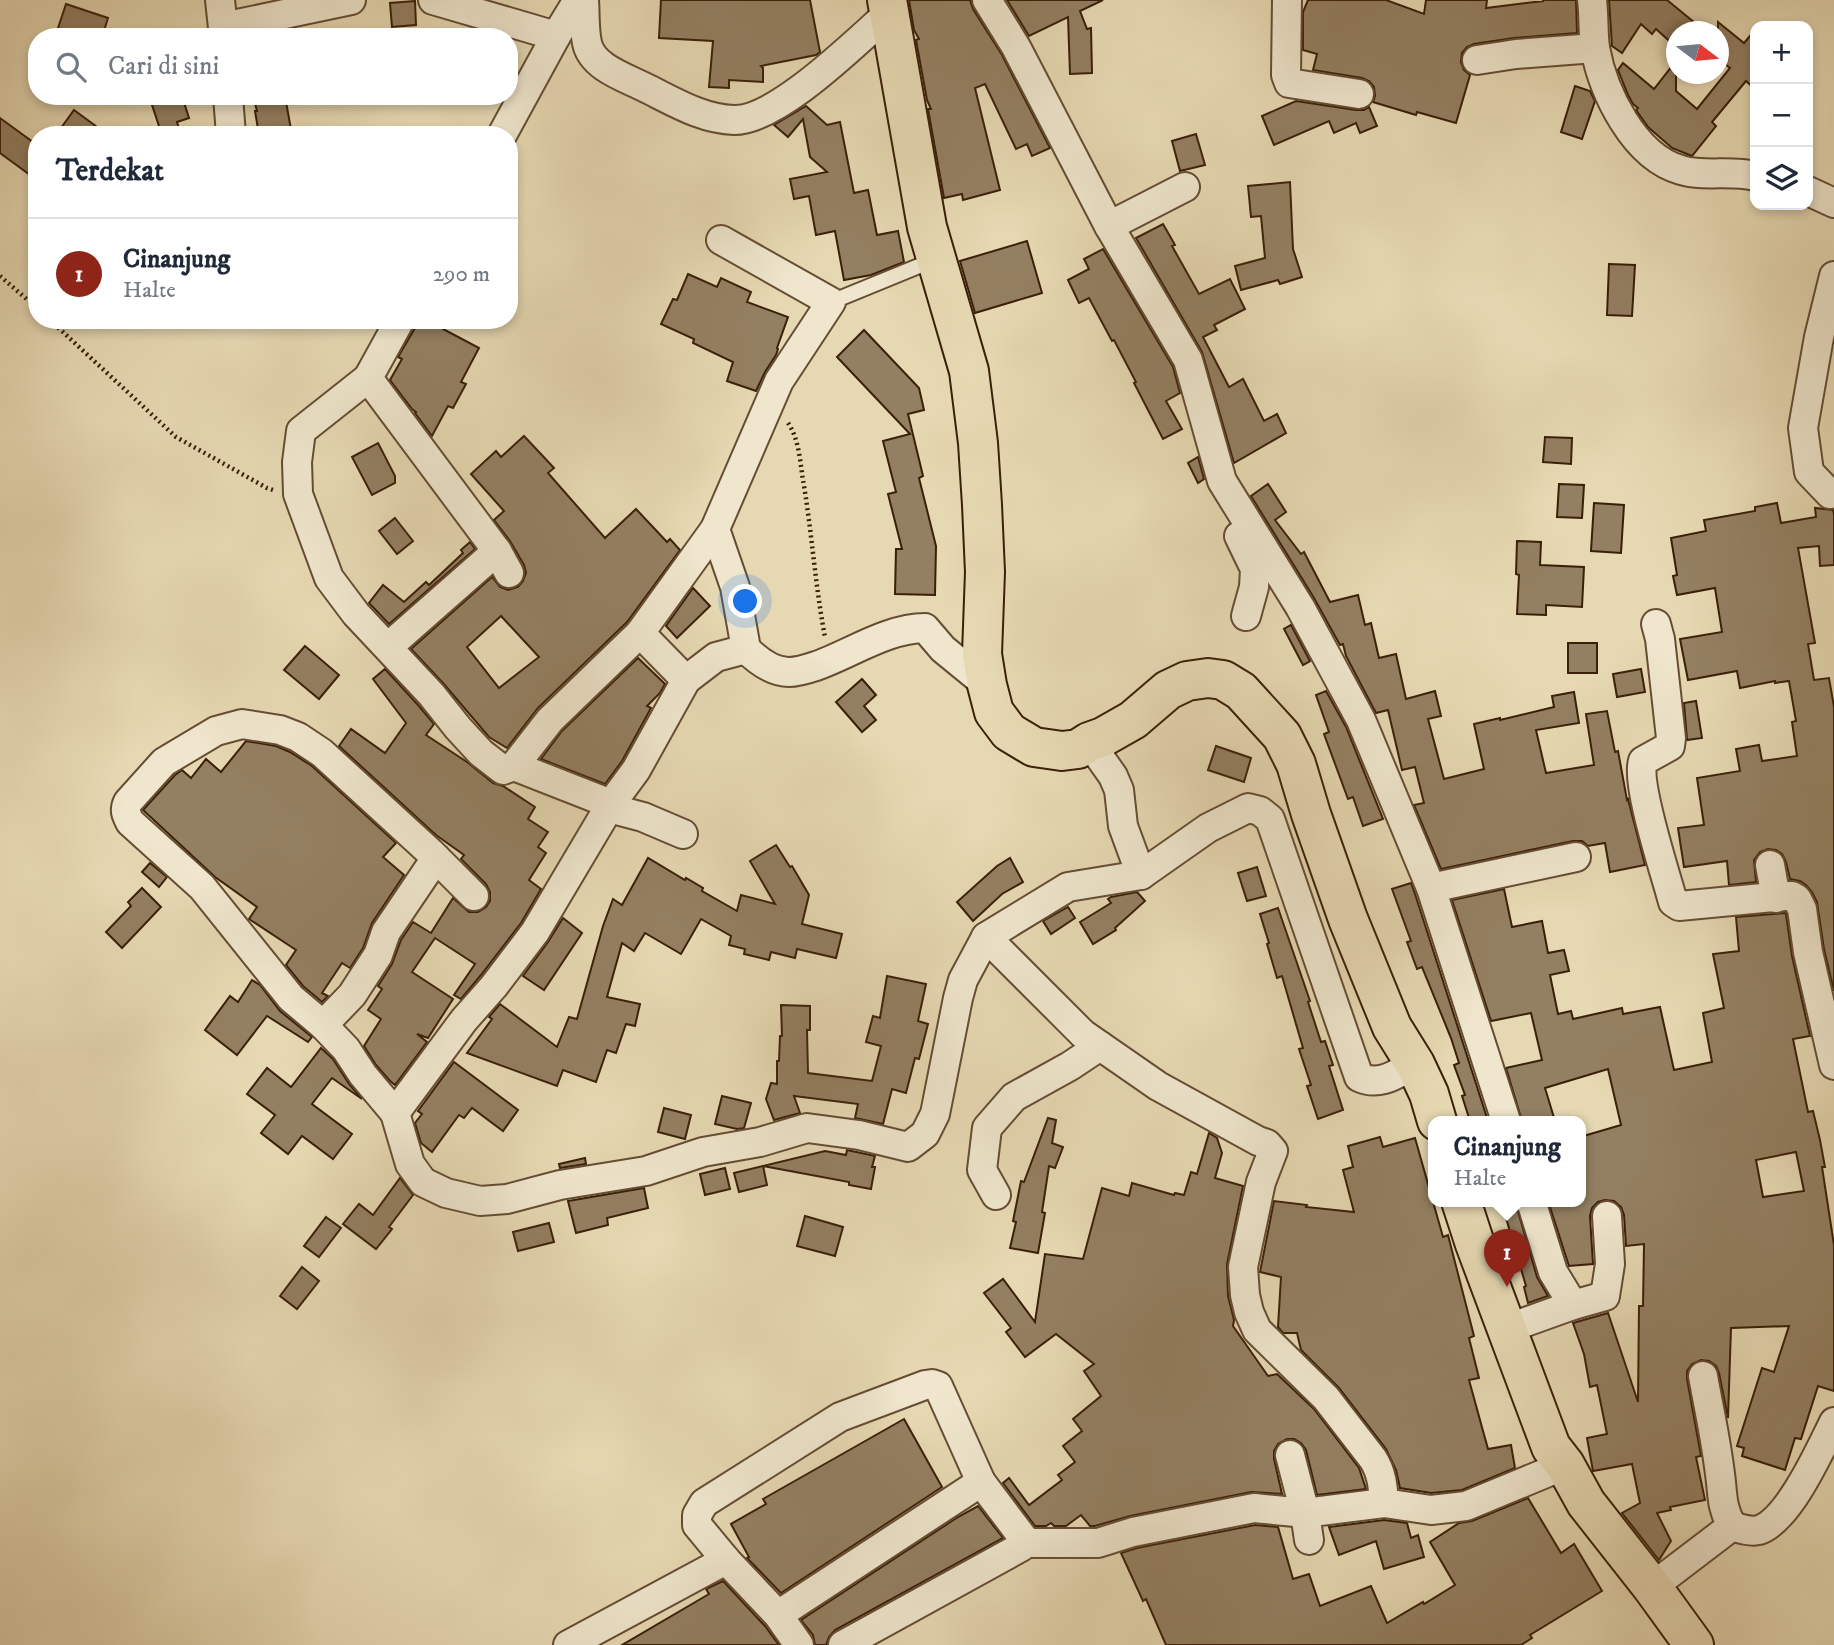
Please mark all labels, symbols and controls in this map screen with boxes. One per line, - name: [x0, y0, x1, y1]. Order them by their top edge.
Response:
- north arrow: [1666, 21, 1729, 84]
- map controls: [1750, 21, 1813, 210]
- button: +: [1750, 21, 1813, 84]
- search box: [28, 28, 518, 105]
- icon: search: [52, 48, 90, 86]
- text: Cari di sini: [108, 50, 219, 83]
- button: −: [1750, 84, 1813, 147]
- button: layers: [1750, 147, 1813, 210]
- text: Terdekat: [56, 153, 164, 190]
- text: Cinanjung: [123, 243, 230, 276]
- text: 1: [75, 260, 83, 289]
- text: 290 m: [433, 260, 490, 289]
- text: Halte: [123, 276, 176, 305]
- your location: [728, 584, 762, 618]
- popup: [1428, 1116, 1586, 1207]
- text: Cinanjung: [1453, 1131, 1561, 1164]
- text: Halte: [1453, 1164, 1506, 1193]
- pin: 1: [1484, 1229, 1530, 1287]

